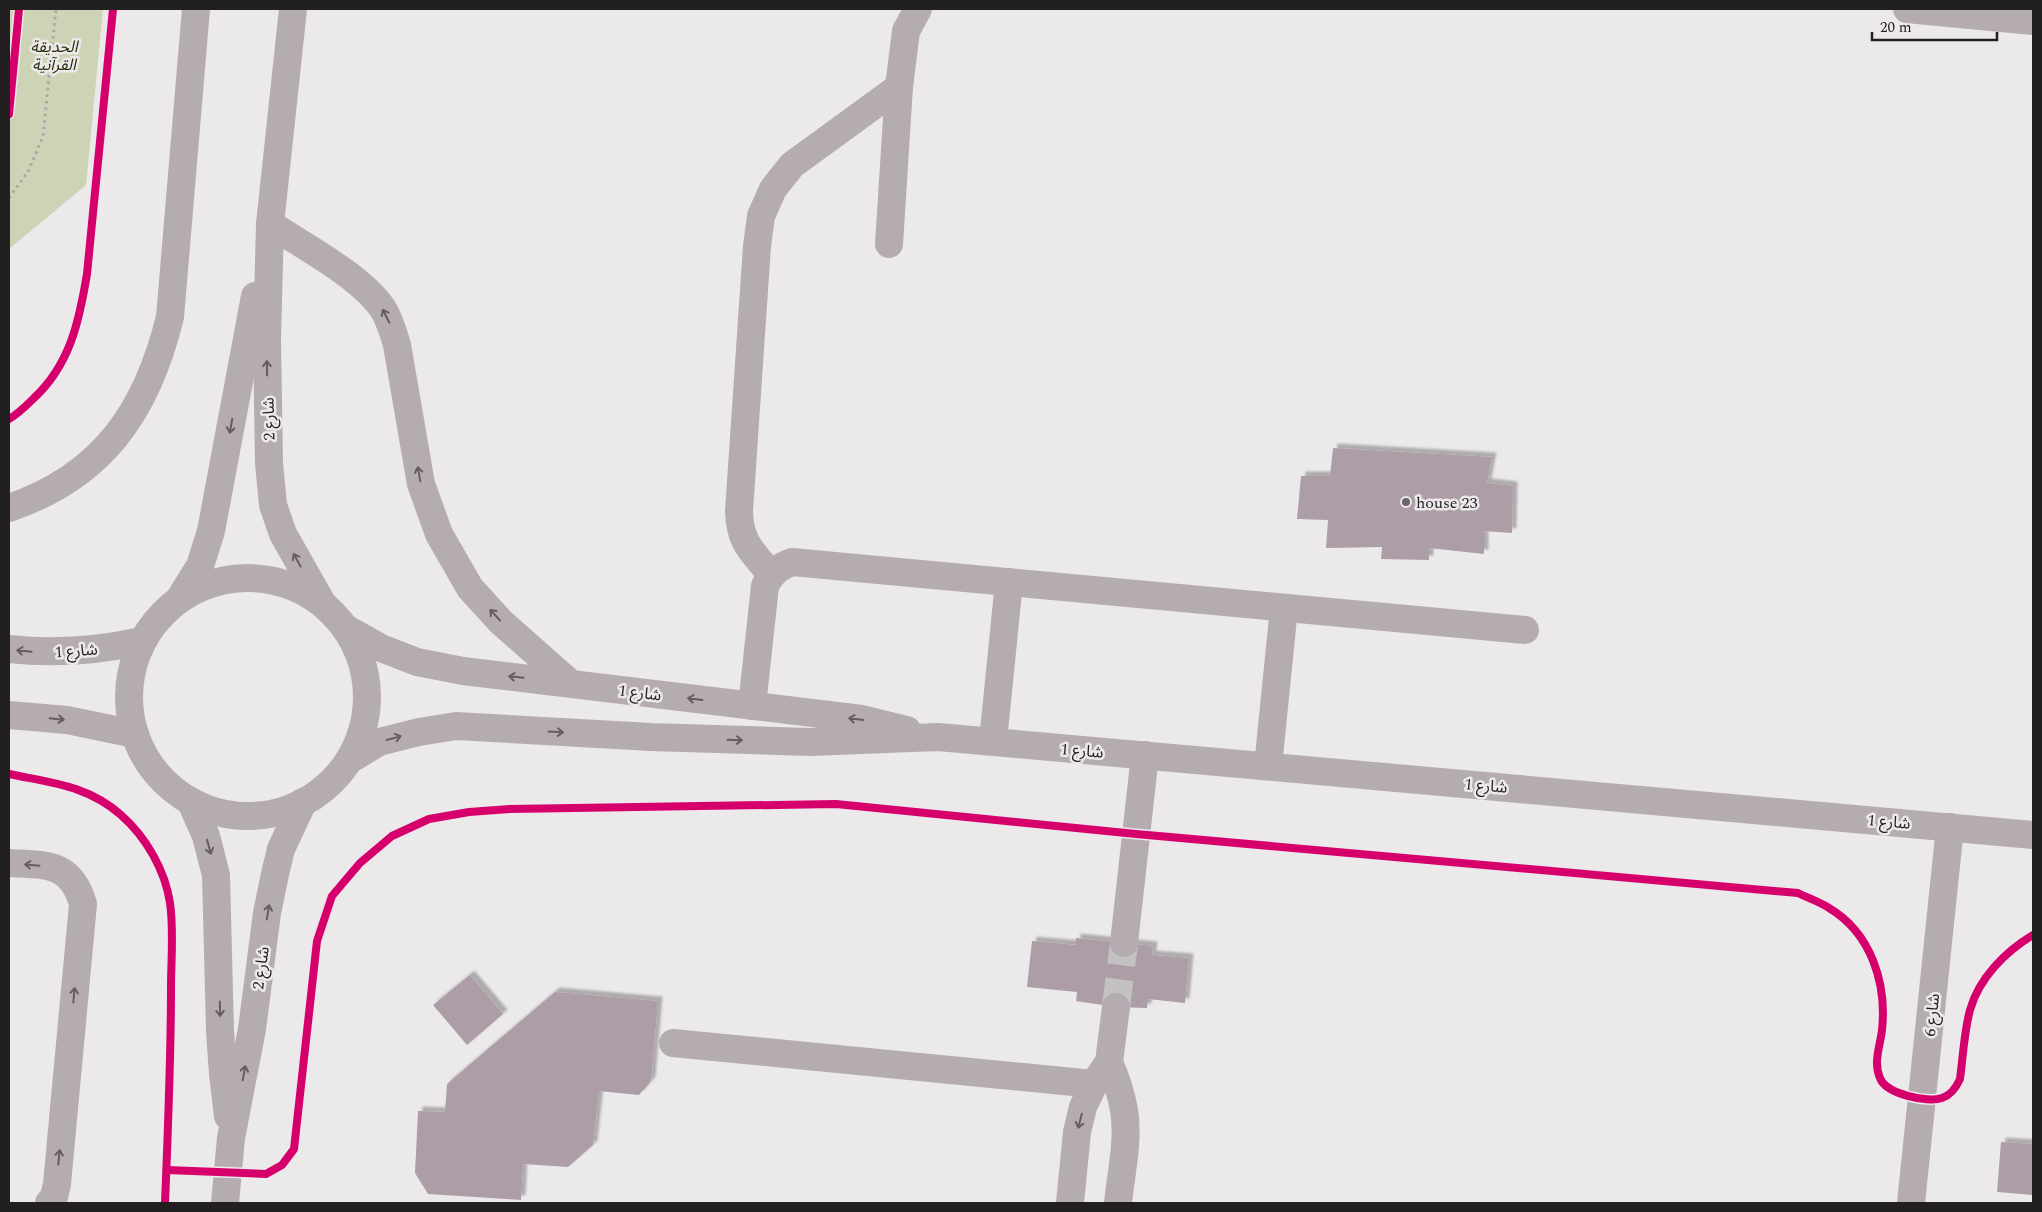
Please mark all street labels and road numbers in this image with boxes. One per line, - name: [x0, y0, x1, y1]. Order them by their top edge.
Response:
- street label: شارع 2: [257, 397, 281, 441]
- street label: شارع 1: [54, 638, 98, 664]
- street label: شارع 1: [617, 678, 663, 708]
- street label: شارع 1: [1059, 737, 1104, 765]
- street label: شارع 1: [1463, 772, 1508, 800]
- street label: شارع 1: [1866, 808, 1911, 836]
- street label: شارع 2: [246, 945, 276, 991]
- street label: شارع 6: [1918, 992, 1946, 1038]

